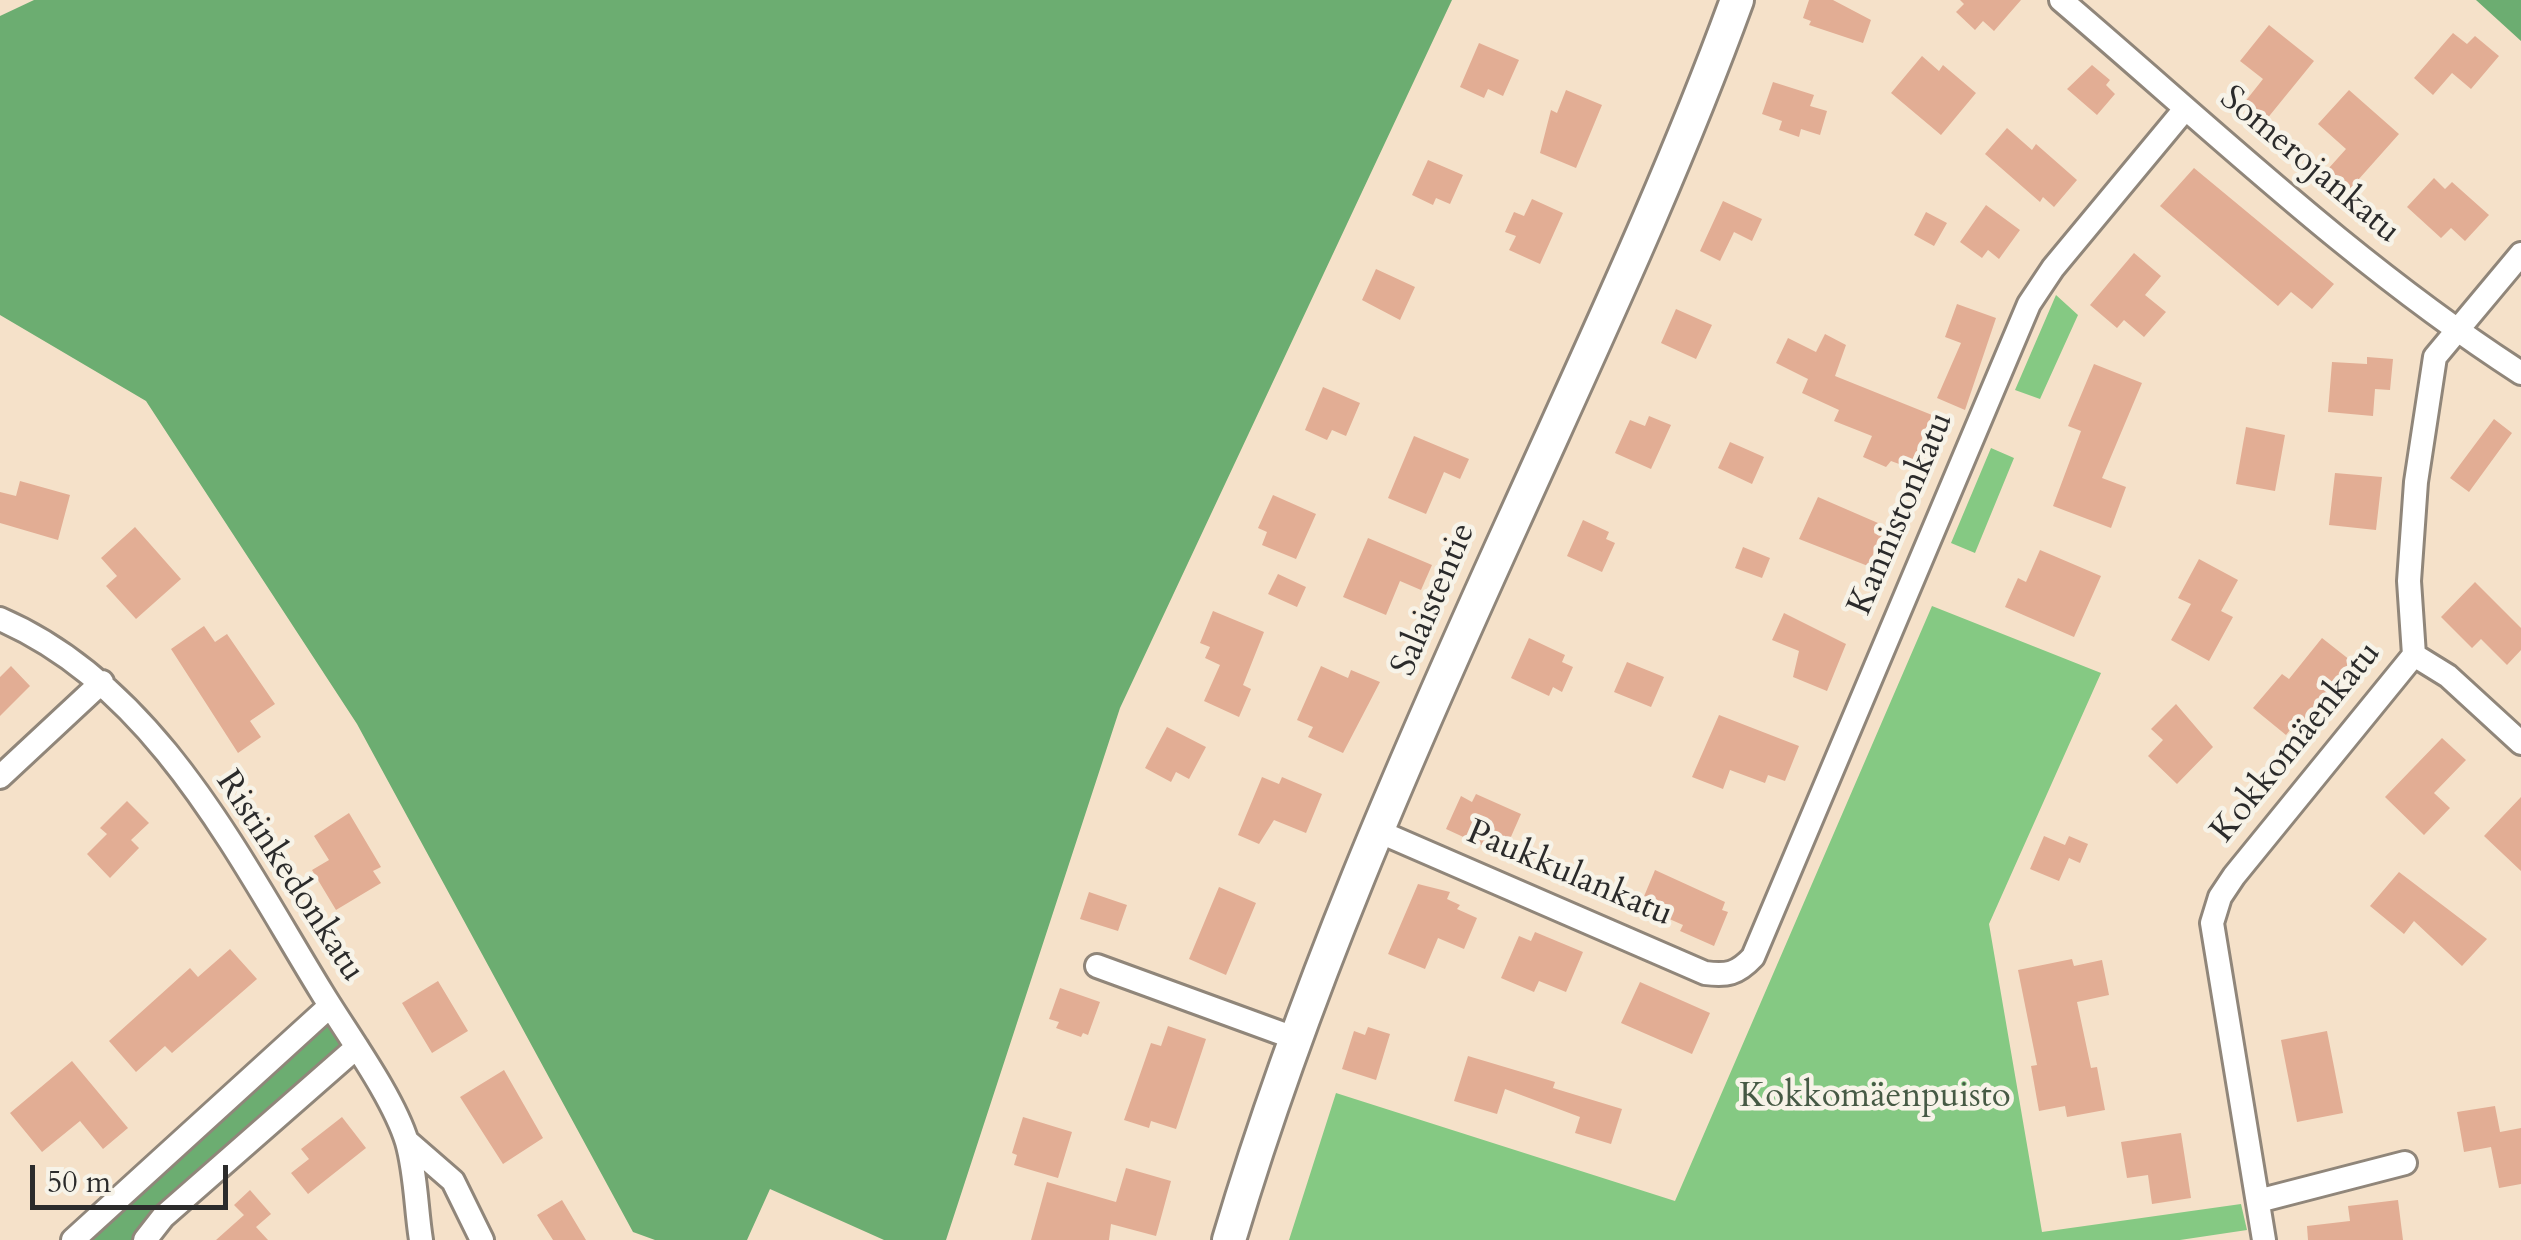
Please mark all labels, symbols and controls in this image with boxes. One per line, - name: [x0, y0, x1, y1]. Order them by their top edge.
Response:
- street label: Somerojankatu: [2210, 78, 2408, 254]
- street label: Kannistonkatu: [1840, 406, 1964, 622]
- street label: Salaistentie: [1384, 517, 1486, 683]
- street label: Kokkomäenkatu: [2203, 634, 2391, 852]
- street label: Ristinkedonkatu: [205, 764, 373, 990]
- street label: Paukkulankatu: [1460, 813, 1678, 937]
- park label: Kokkomäenpuisto: [1739, 1077, 2011, 1119]
- scale bar: [35, 1145, 232, 1207]
- text: 50 m: [47, 1162, 111, 1203]

